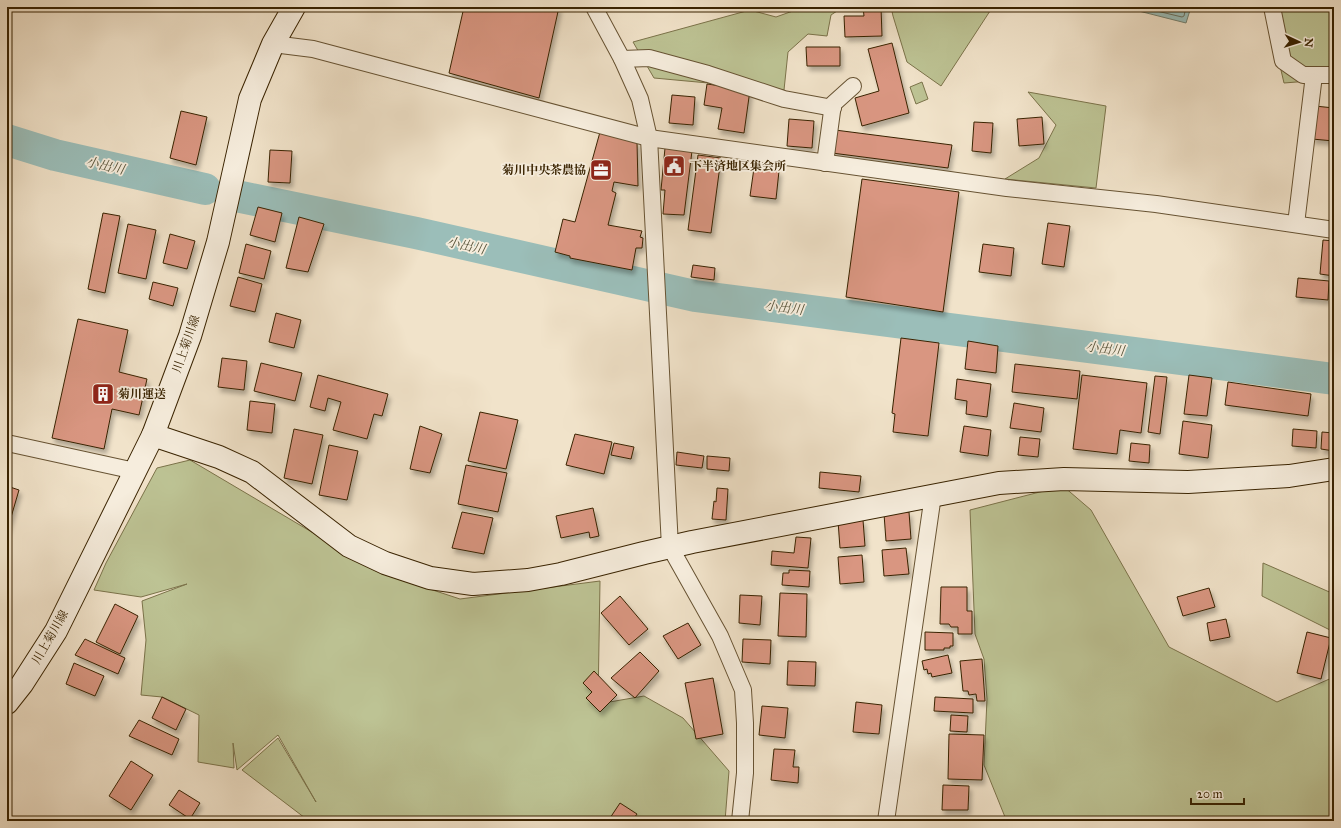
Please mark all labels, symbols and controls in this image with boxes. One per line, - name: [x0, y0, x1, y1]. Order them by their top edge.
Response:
- north arrow: [1279, 22, 1319, 62]
- text: N: [1302, 38, 1315, 48]
- public building icon: 下半済地区集会所: [661, 153, 687, 179]
- water label: 小出川: [84, 154, 128, 179]
- office icon: 菊川中央茶農協: [588, 157, 614, 183]
- place label: 下半済地区集会所: [690, 159, 786, 173]
- place label: 菊川中央茶農協: [502, 163, 586, 177]
- water label: 小出川: [445, 234, 489, 258]
- water label: 小出川: [764, 298, 806, 319]
- street label: 川上菊川線: [170, 313, 202, 375]
- water label: 小出川: [1085, 339, 1127, 360]
- building icon: 菊川運送: [90, 381, 116, 407]
- place label: 菊川運送: [118, 387, 166, 401]
- street label: 川上菊川線: [29, 608, 71, 666]
- scale bar: [1191, 780, 1244, 806]
- text: 20 m: [1197, 787, 1223, 801]

